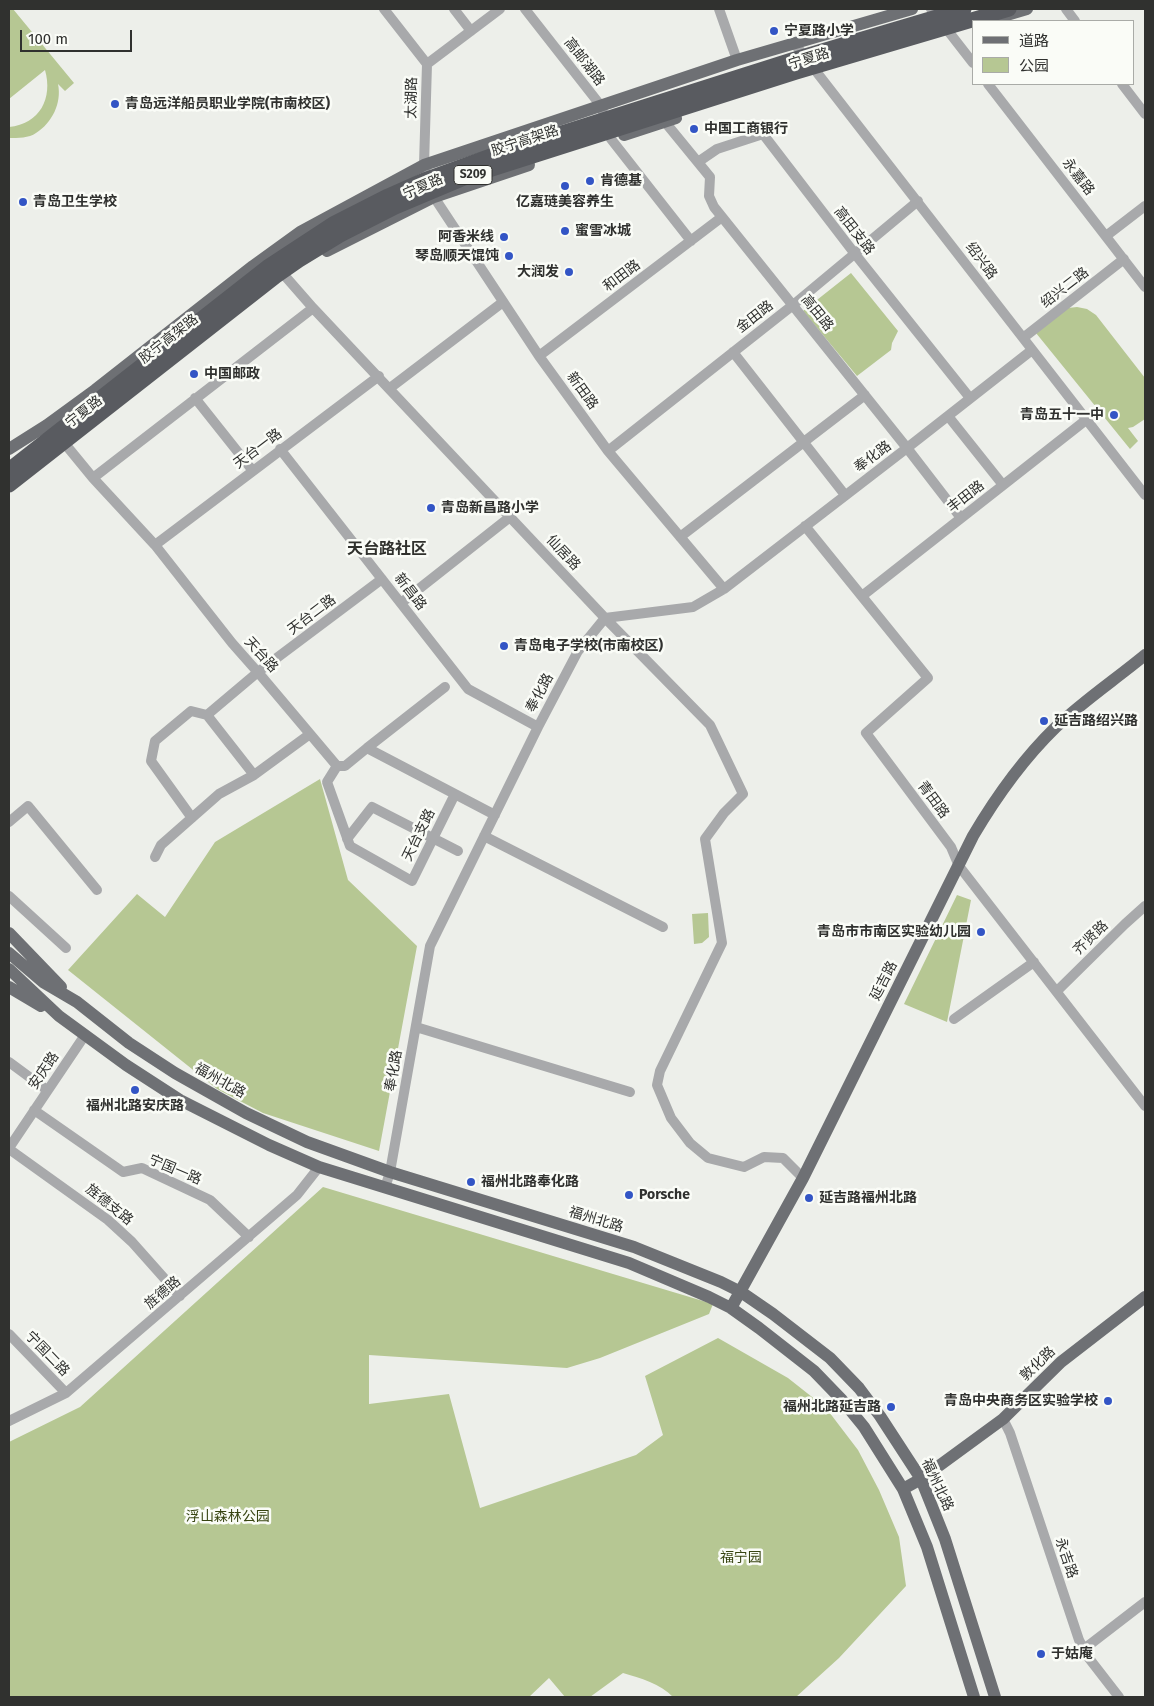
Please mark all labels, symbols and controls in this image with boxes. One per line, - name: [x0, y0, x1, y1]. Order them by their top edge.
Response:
- scale bar: [22, 20, 135, 52]
- legend: [972, 20, 1134, 85]
- place label: 宁夏路小学: [784, 23, 854, 39]
- marker: 宁夏路小学: [768, 25, 780, 37]
- text: 100 m: [28, 30, 68, 48]
- text: 道路: [1019, 32, 1049, 50]
- street label: 高邮湖路: [560, 35, 608, 89]
- street label: 宁夏路: [786, 45, 832, 73]
- text: 公园: [1019, 57, 1049, 75]
- street label: 太湖路: [403, 77, 421, 119]
- place label: 青岛远洋船员职业学院(市南校区): [125, 96, 330, 112]
- marker: 青岛远洋船员职业学院(市南校区): [109, 98, 121, 110]
- place label: 中国工商银行: [704, 121, 788, 137]
- street label: 胶宁高架路: [489, 122, 561, 160]
- marker: 中国工商银行: [688, 123, 700, 135]
- street label: 永嘉路: [1058, 155, 1098, 199]
- road number: S209: [454, 166, 492, 184]
- street label: 宁夏路: [400, 171, 446, 203]
- place label: 肯德基: [600, 173, 642, 189]
- marker: 肯德基: [584, 175, 596, 187]
- marker: 亿嘉琏美容养生: [559, 180, 571, 192]
- place label: 青岛卫生学校: [33, 194, 117, 210]
- place label: 亿嘉琏美容养生: [516, 194, 614, 210]
- marker: 青岛卫生学校: [17, 196, 29, 208]
- street label: 高田支路: [830, 204, 878, 258]
- place label: 蜜雪冰城: [575, 223, 631, 239]
- marker: 蜜雪冰城: [559, 225, 571, 237]
- place label: 阿香米线: [438, 229, 494, 245]
- marker: 阿香米线: [498, 231, 510, 243]
- street label: 绍兴路: [962, 239, 1000, 283]
- place label: 琴岛顺天馄饨: [415, 248, 499, 264]
- marker: 琴岛顺天馄饨: [503, 250, 515, 262]
- street label: 和田路: [600, 257, 644, 295]
- place label: 大润发: [517, 264, 559, 280]
- street label: 绍兴二路: [1038, 264, 1092, 312]
- marker: 大润发: [563, 266, 575, 278]
- street label: 高田路: [797, 291, 837, 335]
- street label: 金田路: [733, 297, 777, 337]
- street label: 胶宁高架路: [136, 311, 202, 367]
- place label: 中国邮政: [204, 366, 260, 382]
- marker: 中国邮政: [188, 368, 200, 380]
- street label: 新田路: [563, 369, 601, 413]
- street label: 宁夏路: [62, 392, 106, 432]
- place label: 青岛五十一中: [1020, 407, 1104, 423]
- marker: 青岛五十一中: [1108, 409, 1120, 421]
- street label: 天台一路: [231, 425, 285, 473]
- street label: 奉化路: [851, 438, 895, 476]
- street label: 丰田路: [944, 477, 988, 517]
- place label: 青岛新昌路小学: [441, 500, 539, 516]
- marker: 青岛新昌路小学: [425, 502, 437, 514]
- street label: 仙居路: [543, 532, 583, 574]
- district label: 天台路社区: [347, 540, 427, 560]
- street label: 新昌路: [390, 570, 430, 614]
- street label: 天台二路: [285, 591, 339, 639]
- street label: 天台路: [241, 634, 281, 676]
- place label: 青岛电子学校(市南校区): [514, 638, 663, 654]
- marker: 青岛电子学校(市南校区): [498, 640, 510, 652]
- street label: 奉化路: [523, 671, 557, 715]
- place label: 延吉路绍兴路: [1054, 713, 1138, 729]
- marker: 延吉路绍兴路: [1038, 715, 1050, 727]
- street label: 青田路: [914, 778, 952, 822]
- street label: 天台支路: [399, 806, 439, 864]
- street label: 齐贤路: [1070, 917, 1112, 959]
- place label: 青岛市市南区实验幼儿园: [817, 924, 971, 940]
- marker: 青岛市市南区实验幼儿园: [975, 926, 987, 938]
- street label: 延吉路: [867, 958, 901, 1004]
- street label: 安庆路: [25, 1049, 63, 1093]
- street label: 奉化路: [382, 1049, 406, 1093]
- street label: 福州北路: [191, 1060, 249, 1102]
- marker: 福州北路安庆路: [129, 1084, 141, 1096]
- place label: 福州北路安庆路: [86, 1098, 184, 1114]
- street label: 宁国一路: [146, 1151, 204, 1189]
- place label: 福州北路奉化路: [481, 1174, 579, 1190]
- marker: 福州北路奉化路: [465, 1176, 477, 1188]
- street label: 旌德支路: [82, 1181, 136, 1229]
- place label: Porsche: [639, 1187, 690, 1203]
- marker: Porsche: [623, 1189, 635, 1201]
- place label: 延吉路福州北路: [819, 1190, 917, 1206]
- marker: 延吉路福州北路: [803, 1192, 815, 1204]
- street label: 福州北路: [567, 1204, 625, 1236]
- street label: 旌德路: [142, 1273, 184, 1313]
- street label: 宁国二路: [22, 1328, 72, 1380]
- street label: 敦化路: [1017, 1343, 1059, 1385]
- place label: 青岛中央商务区实验学校: [944, 1393, 1098, 1409]
- marker: 青岛中央商务区实验学校: [1102, 1395, 1114, 1407]
- place label: 福州北路延吉路: [783, 1399, 881, 1415]
- marker: 福州北路延吉路: [885, 1401, 897, 1413]
- street label: 福州北路: [918, 1456, 956, 1514]
- park label: 浮山森林公园: [186, 1509, 270, 1525]
- street label: 永吉路: [1051, 1535, 1081, 1581]
- park label: 福宁园: [720, 1550, 762, 1566]
- place label: 于姑庵: [1051, 1646, 1093, 1662]
- marker: 于姑庵: [1035, 1648, 1047, 1660]

